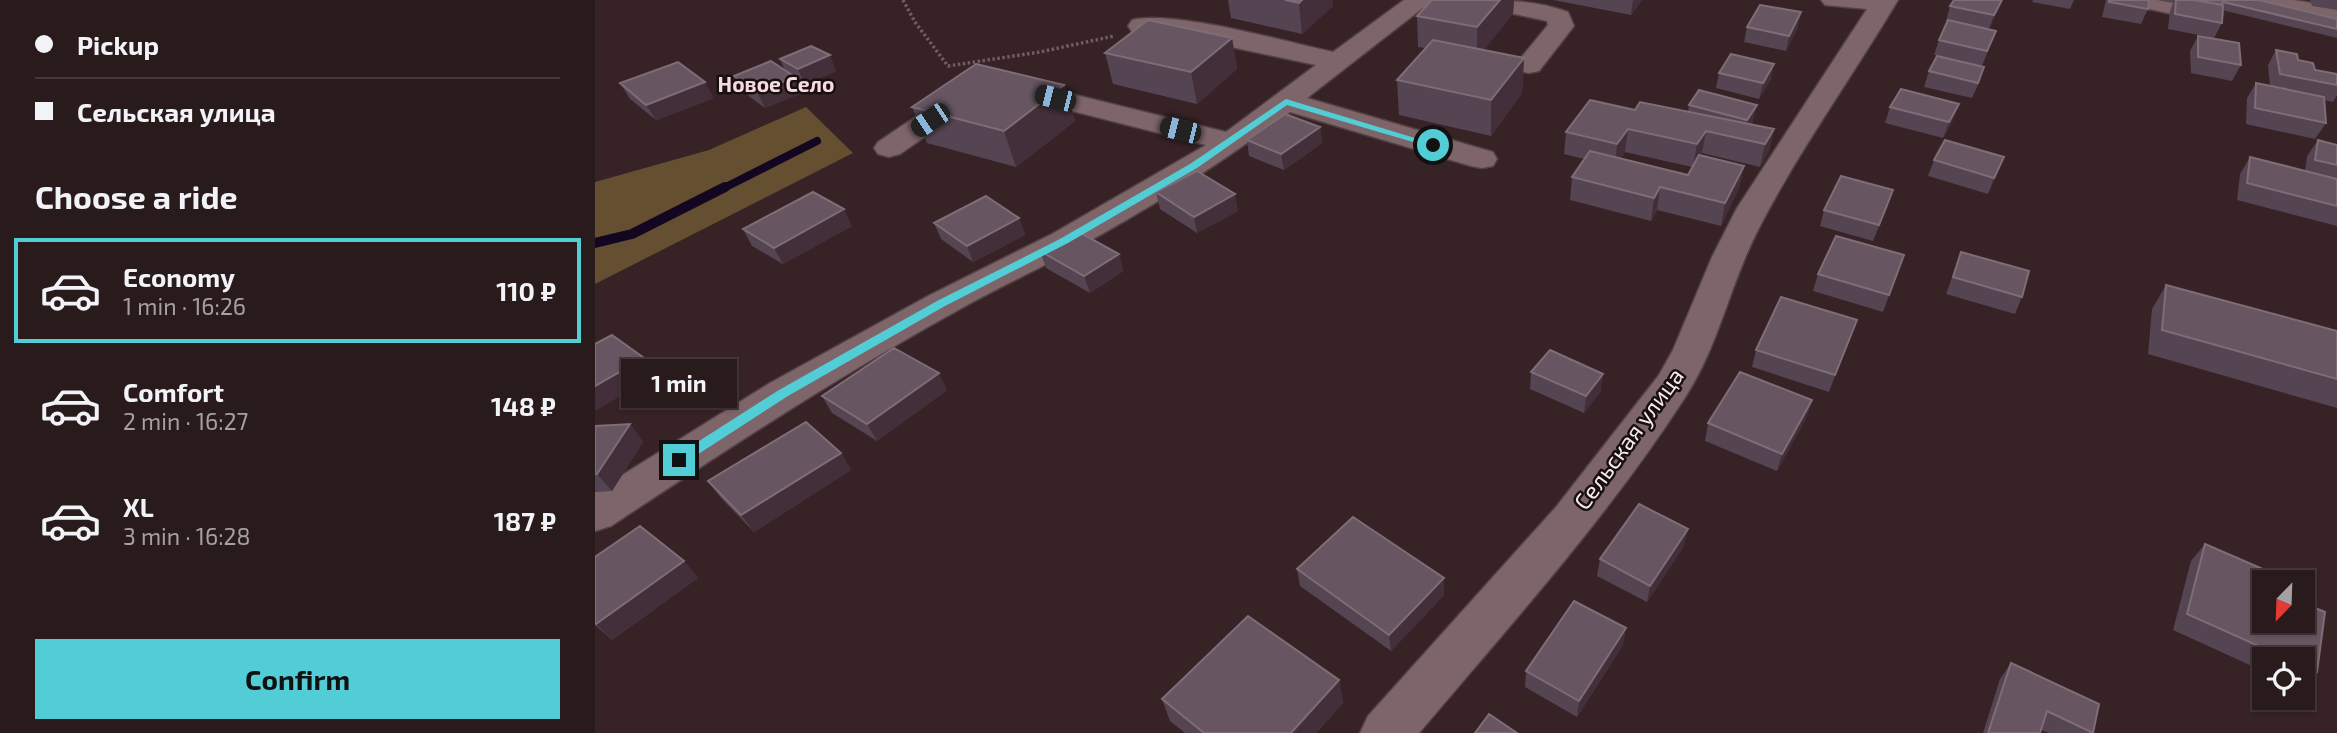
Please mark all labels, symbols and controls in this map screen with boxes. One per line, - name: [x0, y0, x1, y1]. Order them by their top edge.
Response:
- text: Pickup: [77, 29, 159, 60]
- district label: Новое Село: [718, 71, 834, 96]
- car: [1033, 83, 1078, 113]
- text: Сельская улица: [77, 96, 276, 127]
- car: [907, 100, 954, 140]
- car: [1158, 115, 1203, 145]
- route start: [1417, 129, 1449, 161]
- text: Choose a ride: [35, 177, 238, 215]
- icon: car: [39, 259, 102, 322]
- text: Economy: [123, 261, 235, 292]
- text: 110 ₽: [496, 275, 556, 306]
- text: 1 min · 16:26: [123, 292, 246, 320]
- callout: 1 min: [621, 358, 737, 407]
- street label: Сельская улица: [1567, 362, 1690, 515]
- text: 1 min: [651, 369, 707, 397]
- icon: car: [39, 374, 102, 437]
- text: Comfort: [123, 376, 224, 407]
- text: 148 ₽: [491, 390, 556, 421]
- text: 2 min · 16:27: [123, 407, 248, 435]
- route end: [663, 444, 695, 476]
- icon: car: [39, 489, 102, 552]
- text: XL: [123, 491, 154, 522]
- text: 187 ₽: [494, 505, 556, 536]
- text: 3 min · 16:28: [123, 522, 250, 550]
- north arrow: [2252, 570, 2315, 634]
- map controls: [2252, 570, 2315, 710]
- button: Confirm: [35, 639, 560, 719]
- button: locate: [2252, 647, 2315, 710]

